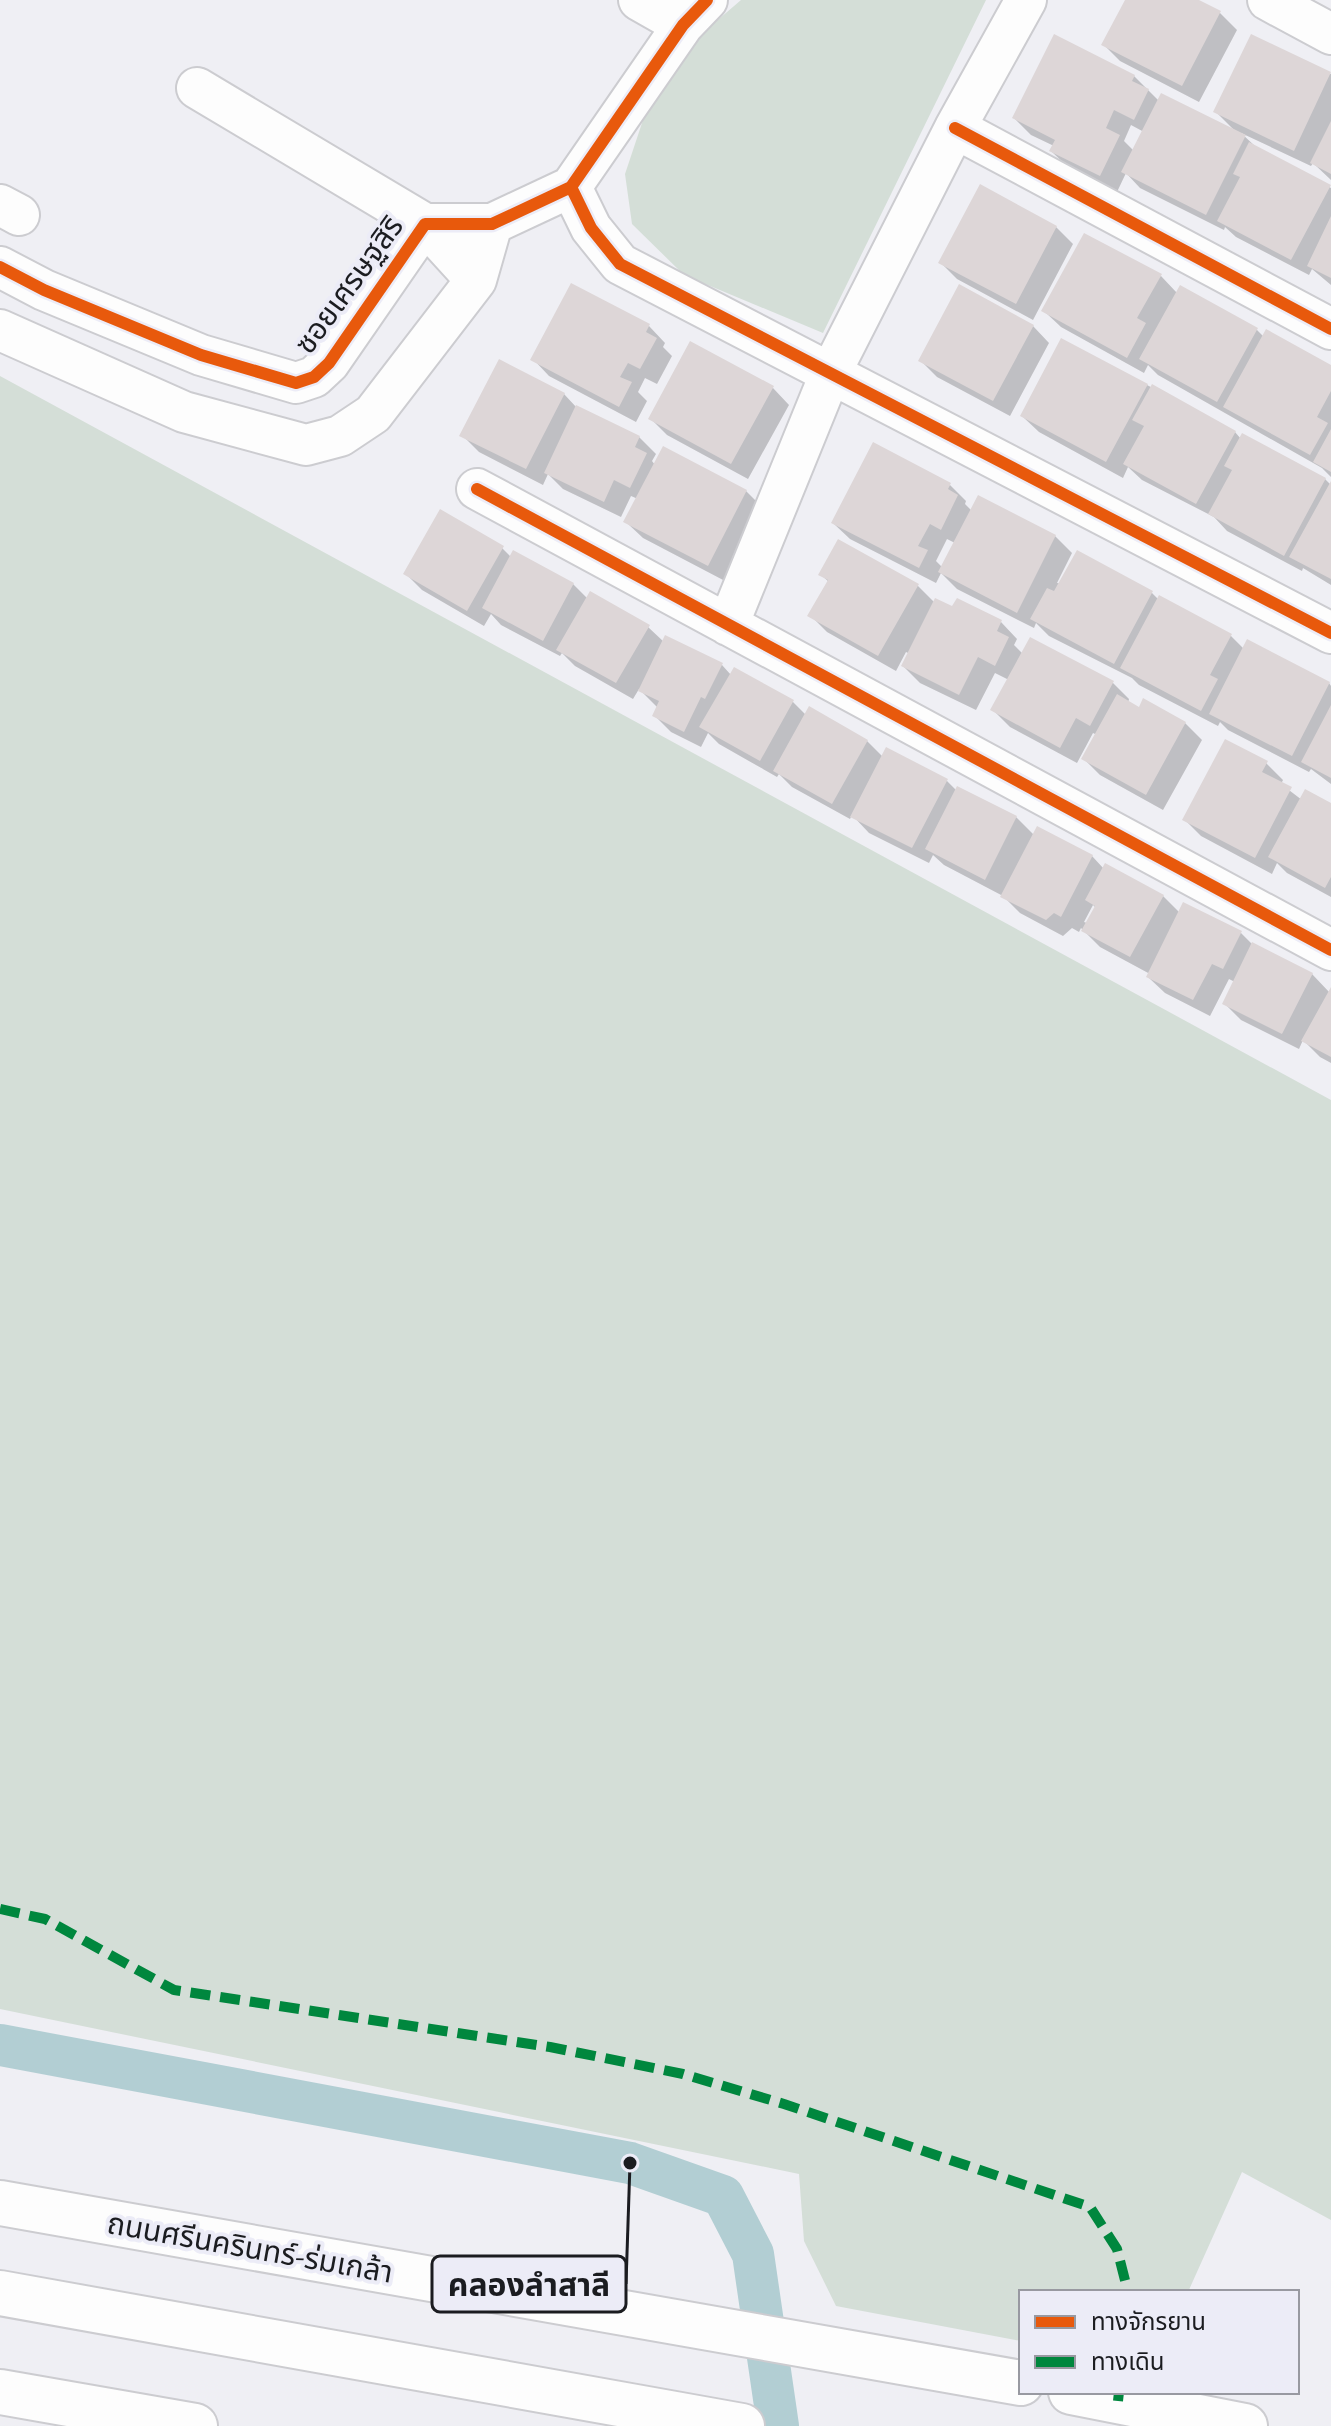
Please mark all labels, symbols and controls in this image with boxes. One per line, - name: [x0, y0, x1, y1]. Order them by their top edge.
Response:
- street label: ซอยเศรษฐสิริ: [290, 212, 409, 360]
- street label: ถนนศรีนครินทร์-ร่มเกล้า: [105, 2207, 395, 2289]
- callout: คลองลำสาลี: [432, 2256, 626, 2312]
- text: คลองลำสาลี: [448, 2270, 610, 2302]
- legend: [1019, 2290, 1299, 2394]
- text: ทางจักรยาน: [1091, 2310, 1206, 2335]
- text: ทางเดิน: [1091, 2351, 1165, 2375]

